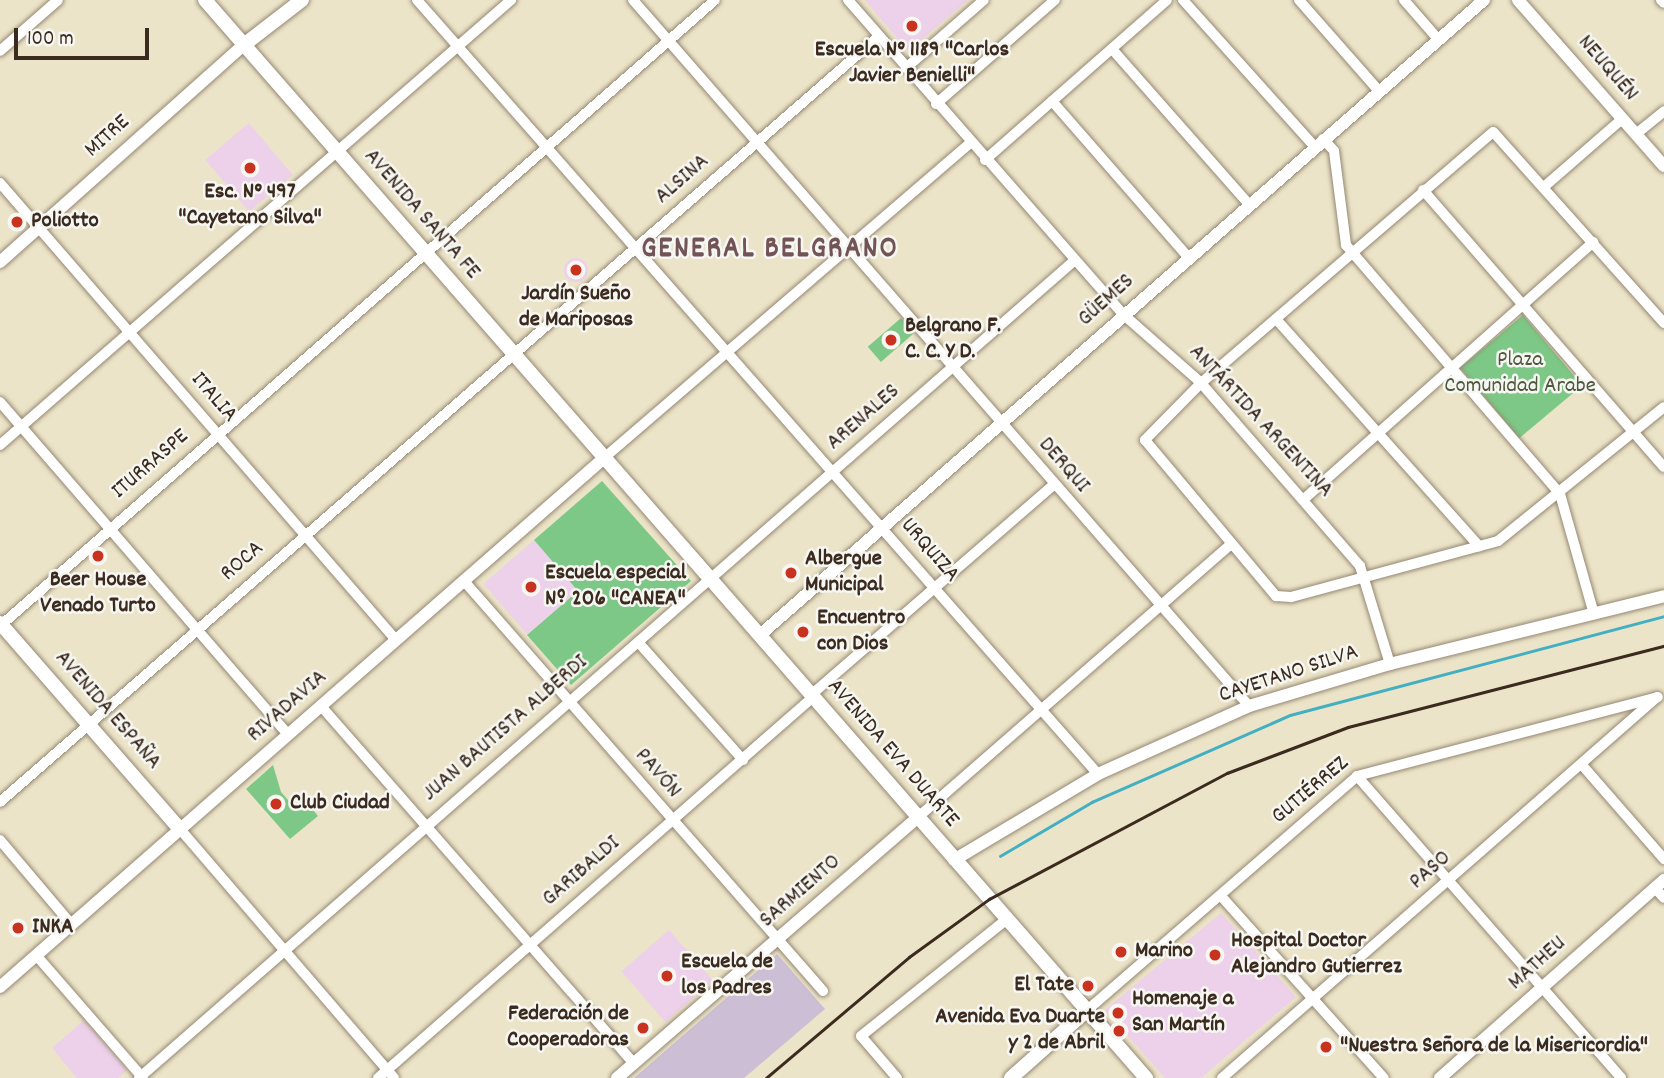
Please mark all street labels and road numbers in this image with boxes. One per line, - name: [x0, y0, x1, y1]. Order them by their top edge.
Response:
- street label: NEUQUÉN: [1571, 30, 1643, 108]
- street label: MITRE: [80, 110, 136, 164]
- street label: AVENIDA SANTA FE: [357, 144, 485, 286]
- street label: ALSINA: [650, 149, 716, 211]
- street label: GÜEMES: [1073, 268, 1141, 334]
- street label: ANTÁRTIDA ARGENTINA: [1182, 340, 1338, 504]
- street label: ITALIA: [184, 367, 242, 429]
- street label: ARENALES: [822, 379, 906, 457]
- street label: ITURRASPE: [107, 424, 195, 506]
- street label: DERQUI: [1031, 432, 1095, 500]
- street label: URQUIZA: [893, 513, 965, 589]
- street label: ROCA: [216, 536, 270, 588]
- street label: CAYETANO SILVA: [1216, 640, 1362, 710]
- street label: AVENIDA ESPAÑA: [48, 646, 166, 776]
- street label: JUAN BAUTISTA ALBERDI: [418, 650, 594, 808]
- street label: RIVADAVIA: [242, 665, 334, 749]
- street label: AVENIDA EVA DUARTE: [820, 674, 964, 834]
- street label: PAVÓN: [628, 743, 686, 805]
- street label: GUTIÉRREZ: [1267, 751, 1355, 831]
- street label: GARIBALDI: [537, 831, 627, 913]
- street label: PASO: [1404, 845, 1458, 897]
- street label: SARMIENTO: [755, 849, 847, 935]
- street label: MATHEU: [1503, 931, 1573, 997]

